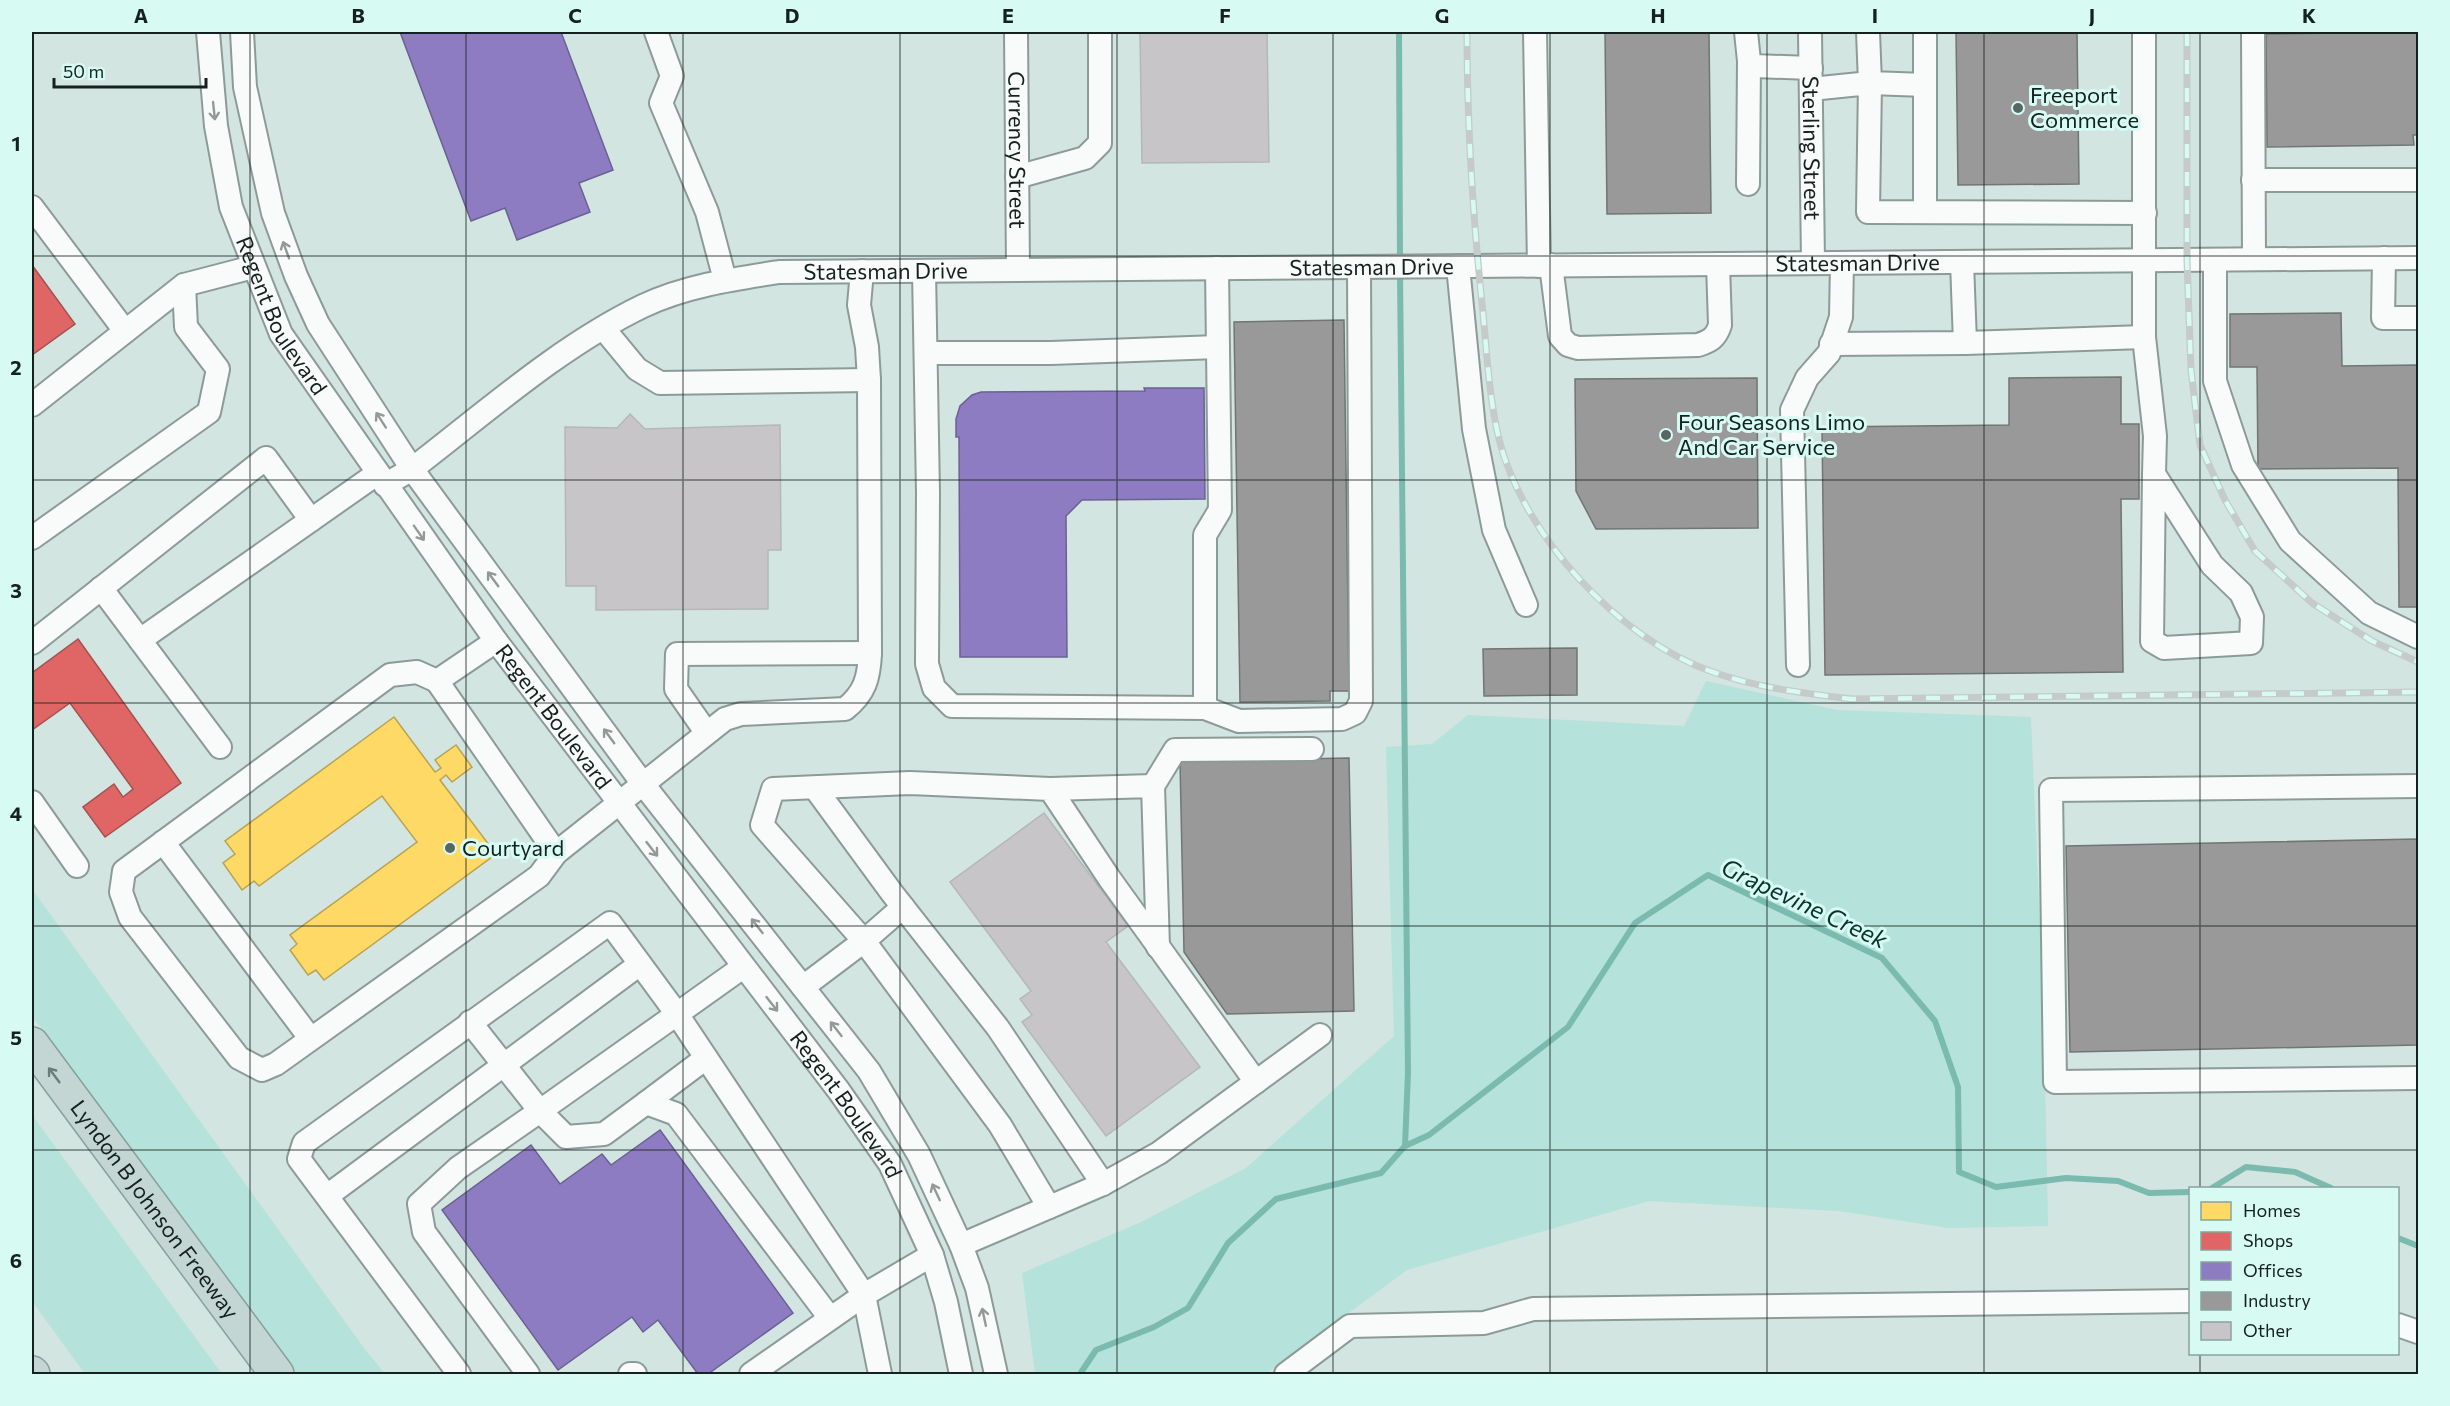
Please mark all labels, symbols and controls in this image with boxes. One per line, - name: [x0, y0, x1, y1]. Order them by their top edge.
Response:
- text: A: [134, 3, 148, 27]
- text: B: [351, 3, 365, 27]
- text: C: [568, 3, 582, 27]
- text: D: [785, 3, 799, 27]
- text: E: [1002, 3, 1014, 27]
- text: F: [1219, 3, 1231, 27]
- text: G: [1435, 3, 1449, 27]
- text: H: [1651, 3, 1666, 27]
- text: I: [1872, 3, 1878, 27]
- text: J: [2089, 3, 2095, 27]
- text: K: [2302, 3, 2316, 27]
- scale bar: [54, 51, 206, 89]
- text: 50 m: [63, 60, 104, 82]
- street label: Currency Street: [1003, 71, 1032, 229]
- street label: Sterling Street: [1798, 76, 1826, 220]
- place label: Freeport Commerce: [2030, 81, 2139, 133]
- one-way arrow: [209, 100, 220, 120]
- marker: Freeport Commerce: [2011, 101, 2025, 115]
- text: 1: [11, 131, 21, 155]
- street label: Regent Boulevard: [231, 232, 333, 400]
- one-way arrow: [280, 241, 291, 260]
- street label: Statesman Drive: [1775, 248, 1940, 276]
- street label: Statesman Drive: [1289, 252, 1454, 281]
- street label: Statesman Drive: [803, 256, 968, 285]
- text: 2: [10, 355, 22, 379]
- place label: Four Seasons Limo And Car Service: [1678, 408, 1865, 460]
- one-way arrow: [374, 412, 386, 429]
- marker: Four Seasons Limo And Car Service: [1659, 428, 1673, 442]
- one-way arrow: [413, 524, 425, 540]
- one-way arrow: [487, 572, 499, 588]
- text: 3: [10, 578, 22, 602]
- street label: Regent Boulevard: [490, 638, 618, 794]
- one-way arrow: [602, 729, 615, 745]
- text: 4: [10, 801, 22, 825]
- place label: Courtyard: [462, 834, 564, 861]
- marker: Courtyard: [443, 841, 457, 855]
- one-way arrow: [646, 841, 659, 857]
- water label: Grapevine Creek: [1717, 852, 1893, 954]
- one-way arrow: [750, 919, 763, 935]
- one-way arrow: [765, 995, 778, 1011]
- one-way arrow: [830, 1021, 843, 1037]
- text: 5: [10, 1025, 22, 1049]
- street label: Regent Boulevard: [785, 1025, 908, 1182]
- one-way arrow: [48, 1067, 60, 1083]
- street label: Lyndon B Johnson Freeway: [65, 1094, 245, 1324]
- one-way arrow: [930, 1183, 942, 1201]
- legend: [2189, 1187, 2399, 1355]
- text: Homes: [2243, 1199, 2301, 1221]
- text: Shops: [2243, 1229, 2293, 1251]
- text: 6: [10, 1248, 22, 1272]
- text: Offices: [2243, 1259, 2303, 1281]
- text: Industry: [2243, 1289, 2311, 1311]
- one-way arrow: [977, 1308, 989, 1327]
- text: Other: [2243, 1319, 2292, 1341]

